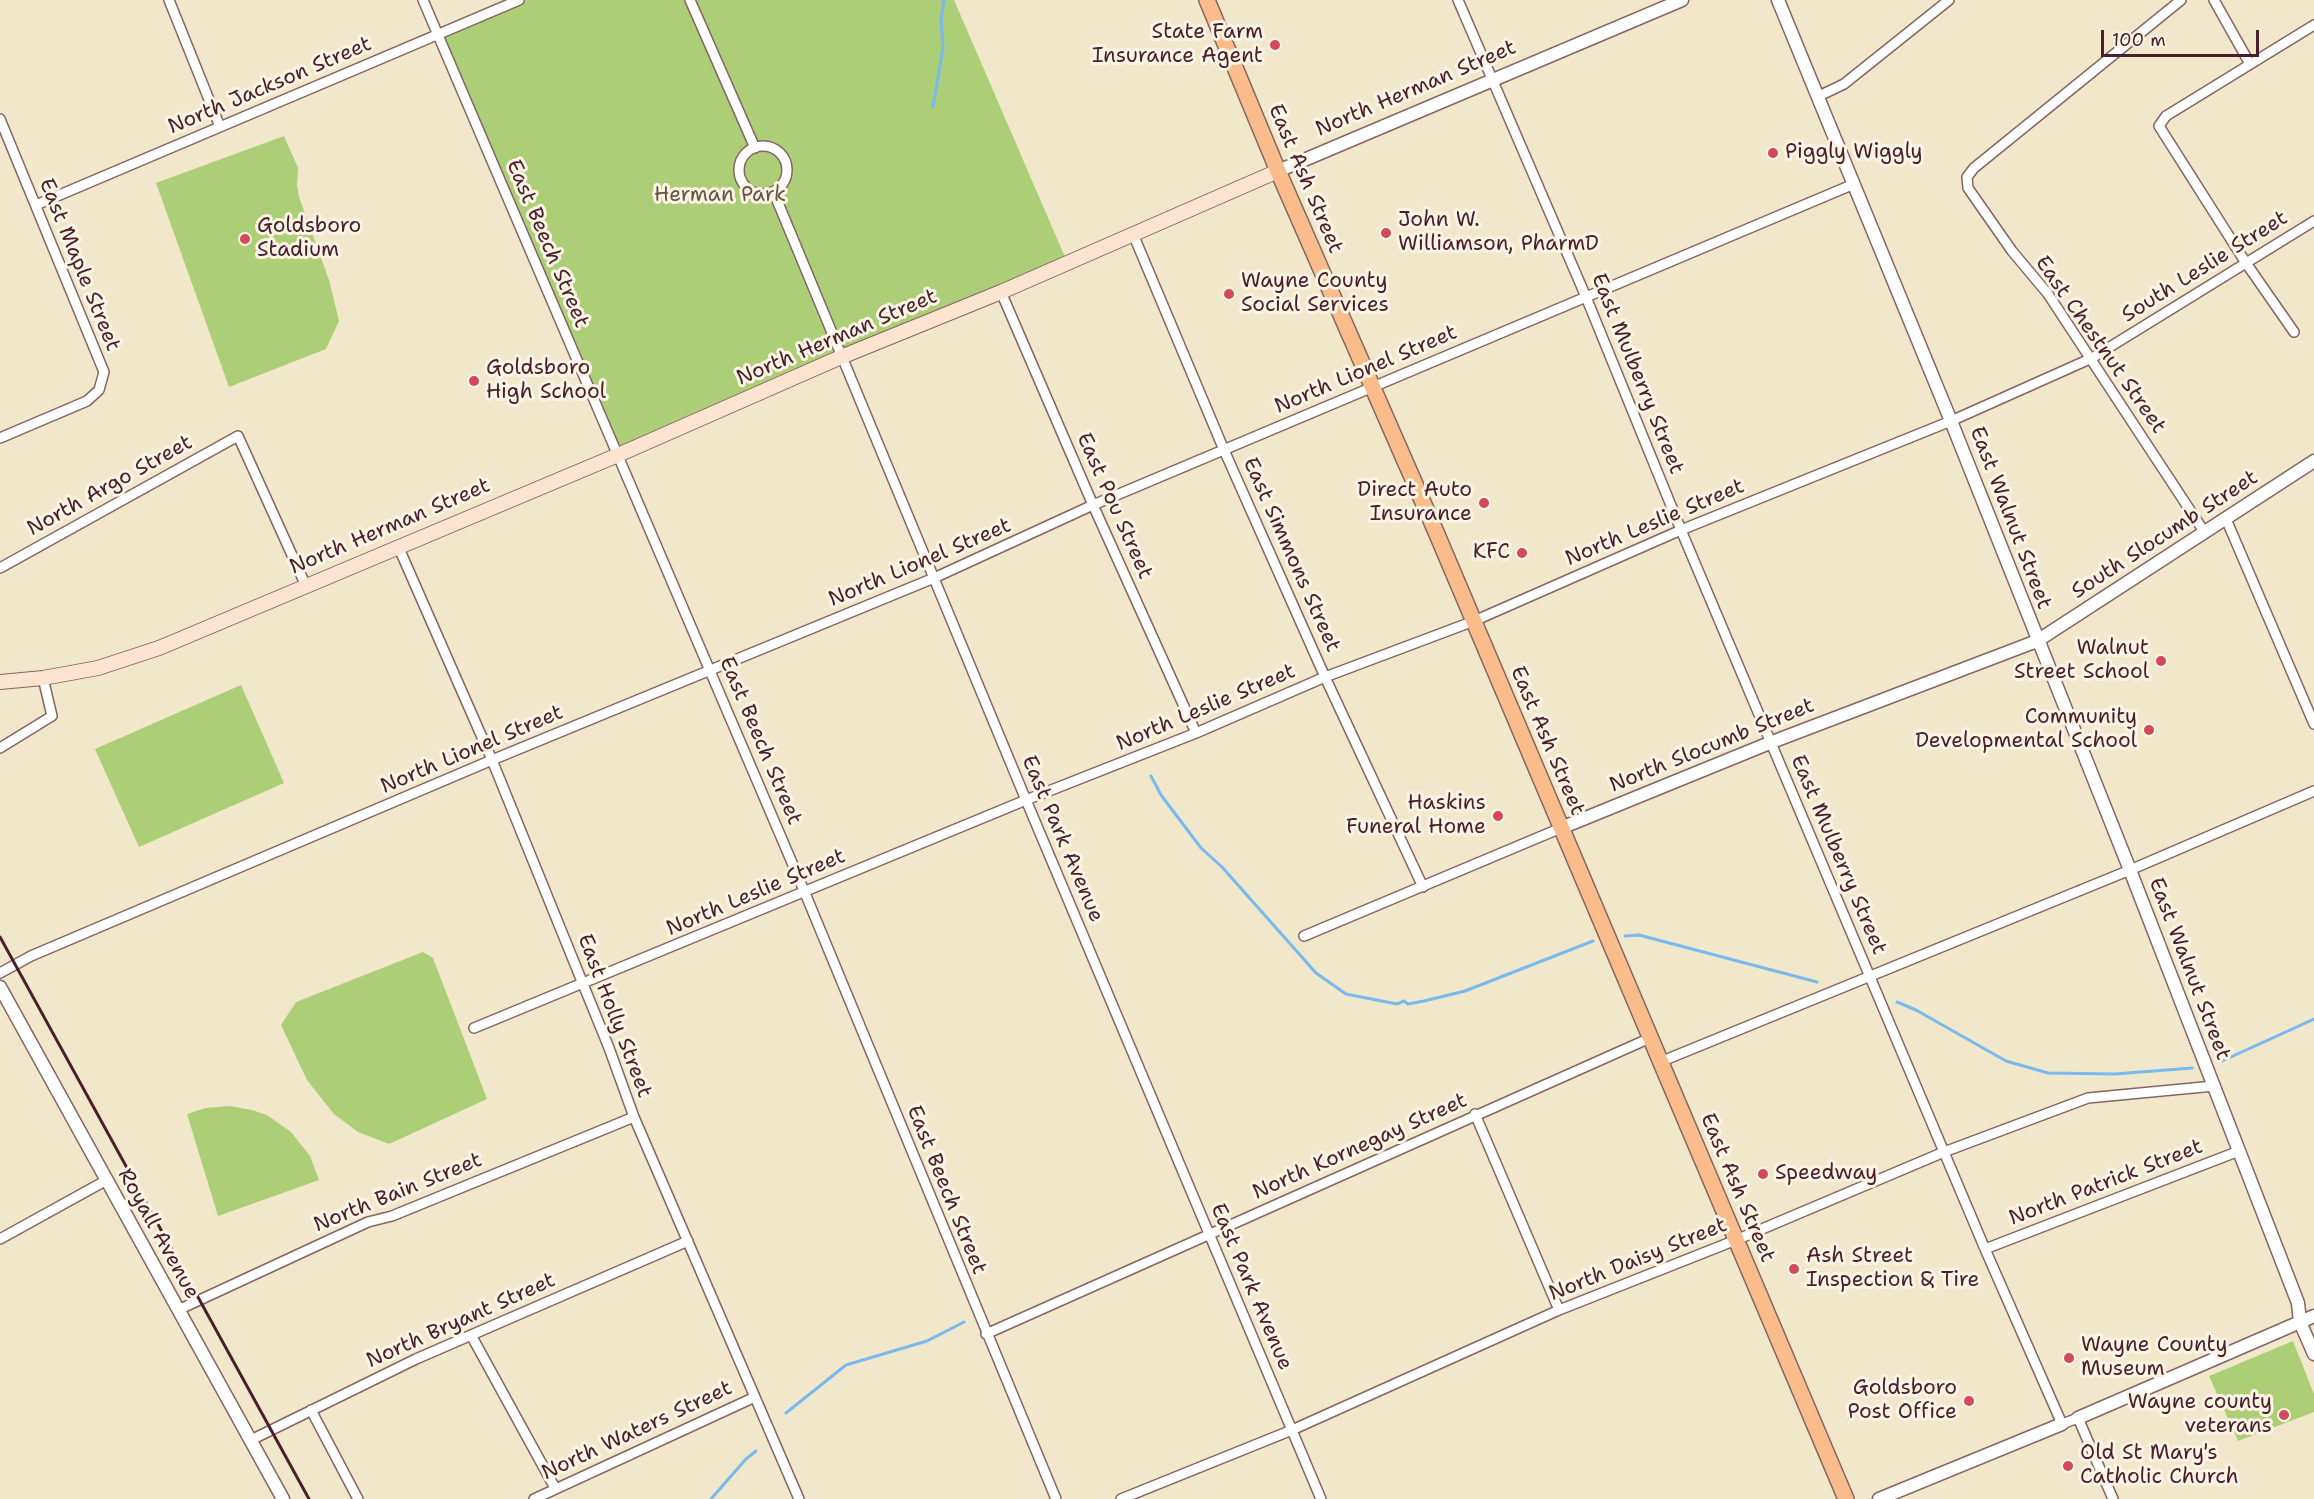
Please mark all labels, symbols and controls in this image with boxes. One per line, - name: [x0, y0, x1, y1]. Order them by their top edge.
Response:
- scale bar: [2104, 18, 2262, 56]
- place label: State Farm Insurance Agent: [1092, 20, 1263, 70]
- text: 100 m: [2112, 28, 2166, 52]
- street label: North Jackson Street: [165, 32, 375, 140]
- street label: North Herman Street: [1312, 35, 1520, 143]
- marker: State Farm Insurance Agent: [1268, 38, 1282, 52]
- street label: East Ash Street: [1262, 101, 1348, 257]
- place label: Piggly Wiggly: [1785, 140, 1923, 166]
- marker: Piggly Wiggly: [1766, 146, 1780, 160]
- street label: East Beech Street: [500, 156, 594, 332]
- street label: East Maple Street: [33, 175, 125, 355]
- park label: Herman Park: [654, 183, 786, 209]
- street label: South Leslie Street: [2118, 206, 2292, 328]
- place label: John W. Williamson, PharmD: [1398, 208, 1599, 258]
- place label: Goldsboro Stadium: [257, 214, 361, 264]
- marker: John W. Williamson, PharmD: [1379, 226, 1393, 240]
- marker: Goldsboro Stadium: [238, 232, 252, 246]
- street label: East Chestnut Street: [2029, 252, 2171, 438]
- place label: Wayne County Social Services: [1241, 269, 1389, 319]
- street label: East Mulberry Street: [1585, 270, 1689, 478]
- street label: North Herman Street: [733, 284, 941, 392]
- marker: Wayne County Social Services: [1222, 287, 1236, 301]
- street label: North Lionel Street: [1271, 320, 1461, 420]
- place label: Goldsboro High School: [486, 356, 606, 406]
- marker: Goldsboro High School: [467, 374, 481, 388]
- street label: East Walnut Street: [1964, 423, 2056, 613]
- street label: East Pou Street: [1071, 429, 1157, 583]
- street label: North Argo Street: [23, 430, 197, 542]
- street label: East Simmons Street: [1237, 454, 1345, 656]
- street label: South Slocumb Street: [2067, 465, 2263, 605]
- street label: North Herman Street: [286, 473, 494, 581]
- street label: North Leslie Street: [1562, 474, 1748, 572]
- place label: Direct Auto Insurance: [1357, 478, 1472, 528]
- marker: Direct Auto Insurance: [1477, 496, 1491, 510]
- street label: North Lionel Street: [825, 513, 1015, 613]
- place label: KFC: [1473, 540, 1510, 566]
- marker: KFC: [1515, 546, 1529, 560]
- place label: Walnut Street School: [2014, 636, 2149, 686]
- street label: East Beech Street: [713, 653, 807, 829]
- marker: Walnut Street School: [2154, 654, 2168, 668]
- street label: North Leslie Street: [1113, 659, 1299, 757]
- street label: East Ash Street: [1504, 663, 1590, 819]
- street label: North Slocumb Street: [1606, 693, 1818, 799]
- street label: North Lionel Street: [377, 700, 567, 800]
- place label: Community Developmental School: [1915, 705, 2137, 755]
- marker: Community Developmental School: [2142, 723, 2156, 737]
- street label: East Mulberry Street: [1785, 751, 1891, 959]
- street label: East Park Avenue: [1016, 752, 1108, 926]
- place label: Haskins Funeral Home: [1346, 791, 1486, 841]
- marker: Haskins Funeral Home: [1491, 809, 1505, 823]
- street label: North Leslie Street: [663, 844, 849, 942]
- street label: East Walnut Street: [2143, 874, 2235, 1064]
- street label: East Holly Street: [571, 931, 657, 1101]
- street label: North Kornegay Street: [1249, 1088, 1471, 1206]
- street label: East Beech Street: [901, 1102, 991, 1278]
- street label: East Ash Street: [1694, 1110, 1780, 1266]
- street label: North Patrick Street: [2006, 1134, 2206, 1232]
- street label: North Bain Street: [310, 1148, 486, 1238]
- place label: Speedway: [1775, 1161, 1877, 1187]
- street label: Royall Avenue: [112, 1164, 204, 1304]
- marker: Speedway: [1756, 1167, 1770, 1181]
- street label: East Park Avenue: [1205, 1200, 1297, 1374]
- street label: North Daisy Street: [1545, 1213, 1731, 1307]
- place label: Ash Street Inspection & Tire: [1806, 1244, 1980, 1294]
- marker: Ash Street Inspection & Tire: [1787, 1262, 1801, 1276]
- street label: North Bryant Street: [363, 1268, 559, 1374]
- place label: Wayne County Museum: [2081, 1333, 2227, 1383]
- marker: Wayne County Museum: [2062, 1351, 2076, 1365]
- street label: North Waters Street: [538, 1376, 736, 1486]
- place label: Goldsboro Post Office: [1848, 1376, 1957, 1426]
- place label: Wayne county veterans: [2128, 1390, 2272, 1440]
- marker: Goldsboro Post Office: [1962, 1394, 1976, 1408]
- marker: Wayne county veterans: [2277, 1408, 2291, 1422]
- place label: Old St Mary's Catholic Church: [2080, 1441, 2239, 1491]
- marker: Old St Mary's Catholic Church: [2061, 1459, 2075, 1473]

